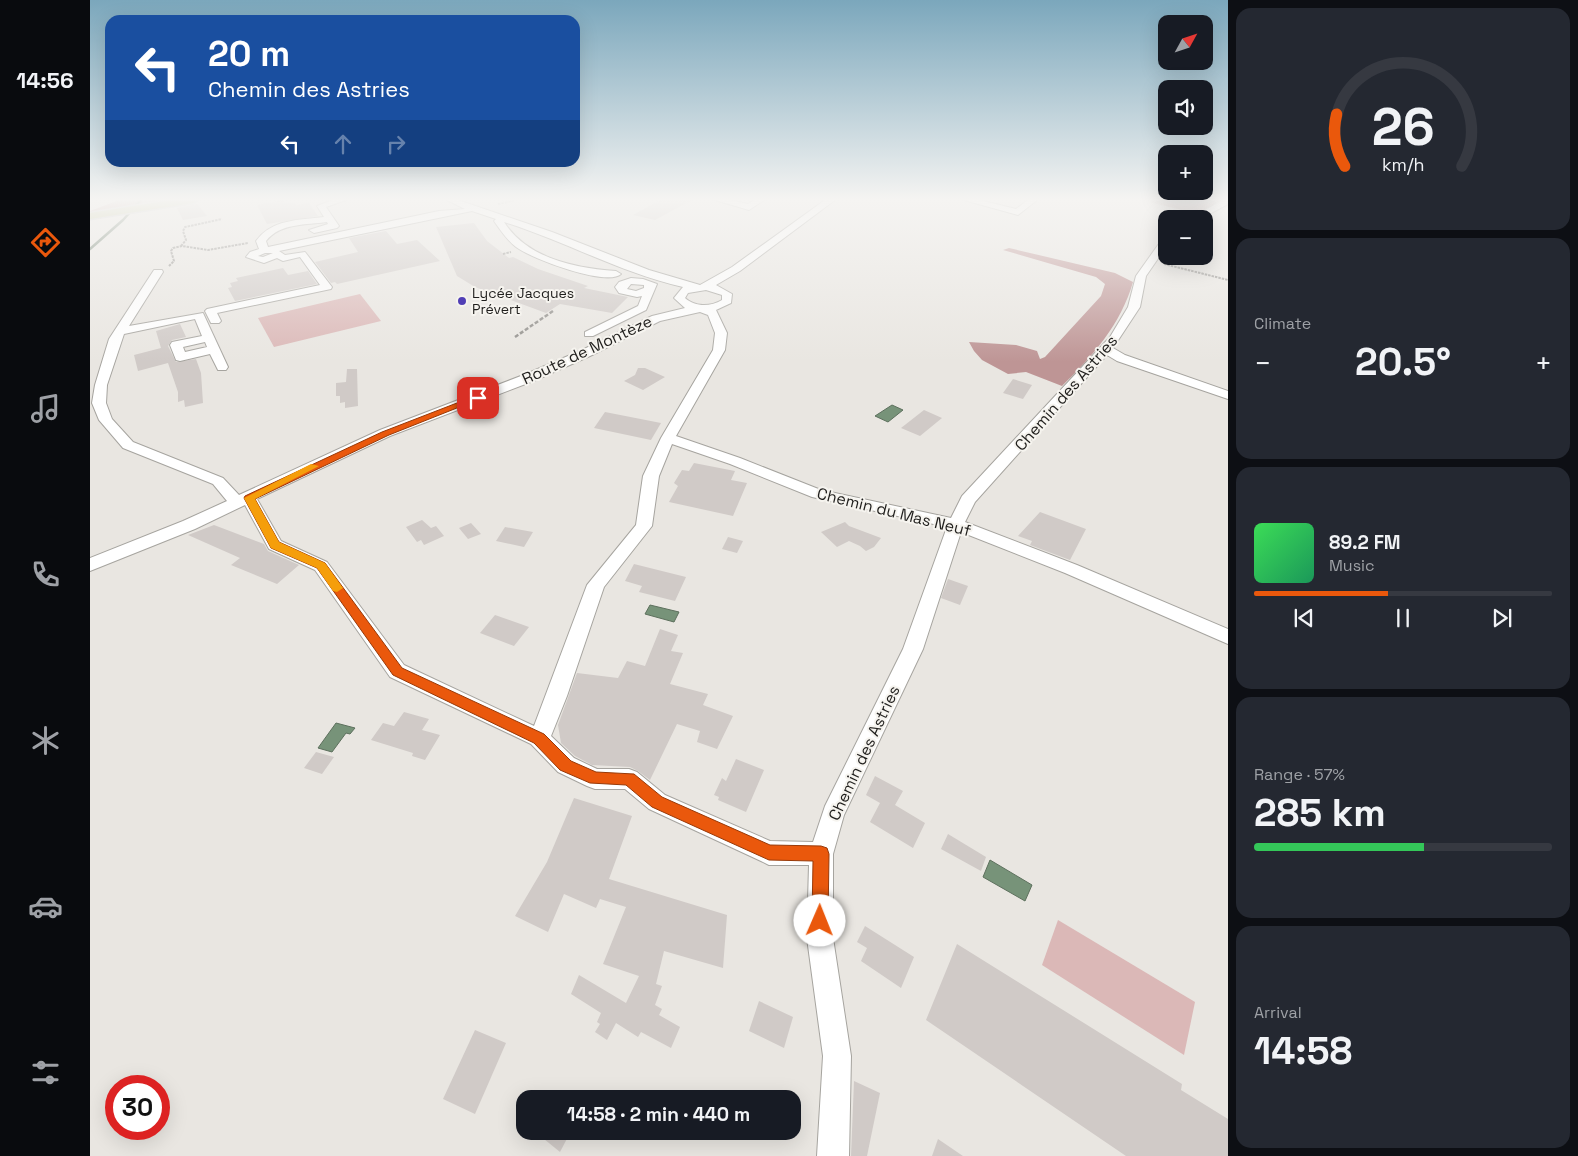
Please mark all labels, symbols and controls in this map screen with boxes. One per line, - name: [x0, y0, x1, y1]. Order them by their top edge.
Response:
- north arrow: [1158, 15, 1212, 70]
- map controls: [1158, 15, 1213, 265]
- text: 20 m: [208, 32, 290, 76]
- icon: left: [125, 35, 190, 100]
- text: 14:56: [16, 66, 74, 94]
- text: Chemin des Astries: [208, 75, 410, 103]
- button: sound: [1158, 80, 1213, 135]
- text: 26: [1371, 94, 1435, 160]
- icon: left: [276, 130, 304, 158]
- icon: ahead: [329, 130, 357, 158]
- icon: right: [382, 130, 410, 158]
- button: +: [1158, 145, 1213, 200]
- text: km/h: [1382, 153, 1424, 176]
- button: −: [1158, 210, 1213, 265]
- icon: directions: [28, 225, 63, 260]
- place label: Lycée Jacques Prévert: [472, 284, 574, 318]
- marker: Lycée Jacques Prévert: [456, 295, 468, 307]
- street label: Route de Montèze: [518, 311, 656, 389]
- text: Climate: [1254, 313, 1311, 334]
- street label: Chemin des Astries: [1010, 331, 1122, 455]
- text: 20.5°: [1355, 338, 1451, 386]
- text: −: [1254, 345, 1271, 381]
- text: +: [1535, 345, 1552, 381]
- pin: [457, 377, 499, 419]
- icon: arrive: [464, 384, 492, 412]
- icon: music: [28, 391, 63, 426]
- street label: Chemin du Mas Neuf: [815, 483, 973, 541]
- text: 89.2 FM: [1329, 530, 1401, 555]
- text: Music: [1329, 555, 1375, 576]
- icon: phone: [28, 557, 63, 592]
- icon: previous: [1290, 604, 1318, 632]
- icon: pause: [1389, 604, 1417, 632]
- icon: next: [1488, 604, 1516, 632]
- street label: Chemin des Astries: [823, 682, 905, 824]
- icon: climate: [28, 723, 63, 758]
- text: Range · 57%: [1254, 764, 1345, 785]
- text: 285 km: [1254, 789, 1386, 837]
- icon: car: [28, 889, 63, 924]
- position arrow: [793, 894, 845, 946]
- text: Arrival: [1254, 1002, 1302, 1023]
- text: 14:58: [1254, 1027, 1352, 1075]
- icon: filters: [28, 1055, 63, 1090]
- speed limit sign: 30: [105, 1075, 170, 1140]
- text: 14:58 · 2 min · 440 m: [567, 1102, 750, 1127]

